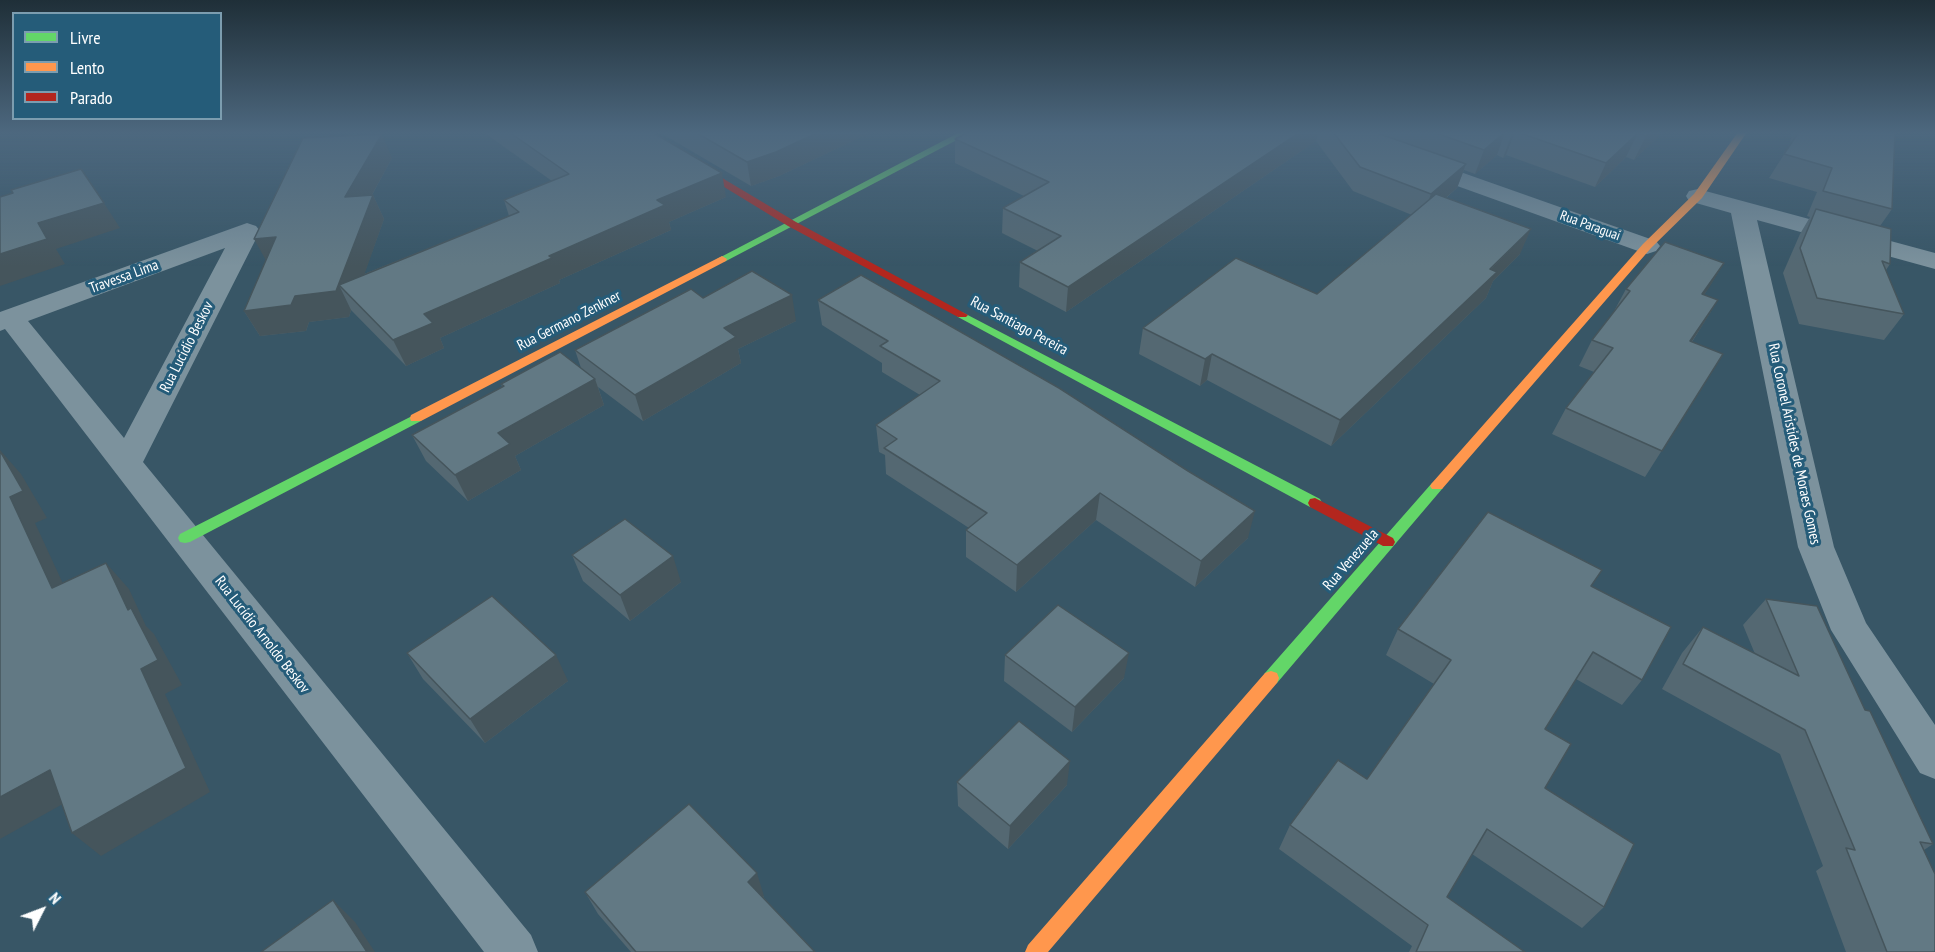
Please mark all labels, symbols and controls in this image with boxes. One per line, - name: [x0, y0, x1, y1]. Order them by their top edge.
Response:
- legend: [12, 12, 222, 120]
- text: Livre: [70, 26, 101, 49]
- text: Lento: [70, 56, 105, 79]
- text: Parado: [70, 86, 113, 109]
- street label: Rua Paraguai: [1557, 207, 1623, 245]
- street label: Travessa Lima: [87, 256, 161, 298]
- street label: Rua Germano Zenkner: [514, 287, 624, 355]
- street label: Rua Santiago Pereira: [967, 293, 1071, 359]
- street label: Rua Lucidio Beskov: [156, 299, 218, 395]
- street label: Rua Coronel Aristides de Moraes Gomes: [1764, 342, 1824, 546]
- street label: Rua Venezuela: [1319, 526, 1383, 594]
- street label: Rua Lucídio Arnoldo Beskov: [211, 573, 313, 697]
- north arrow: [12, 880, 72, 940]
- text: N: [45, 888, 66, 908]

